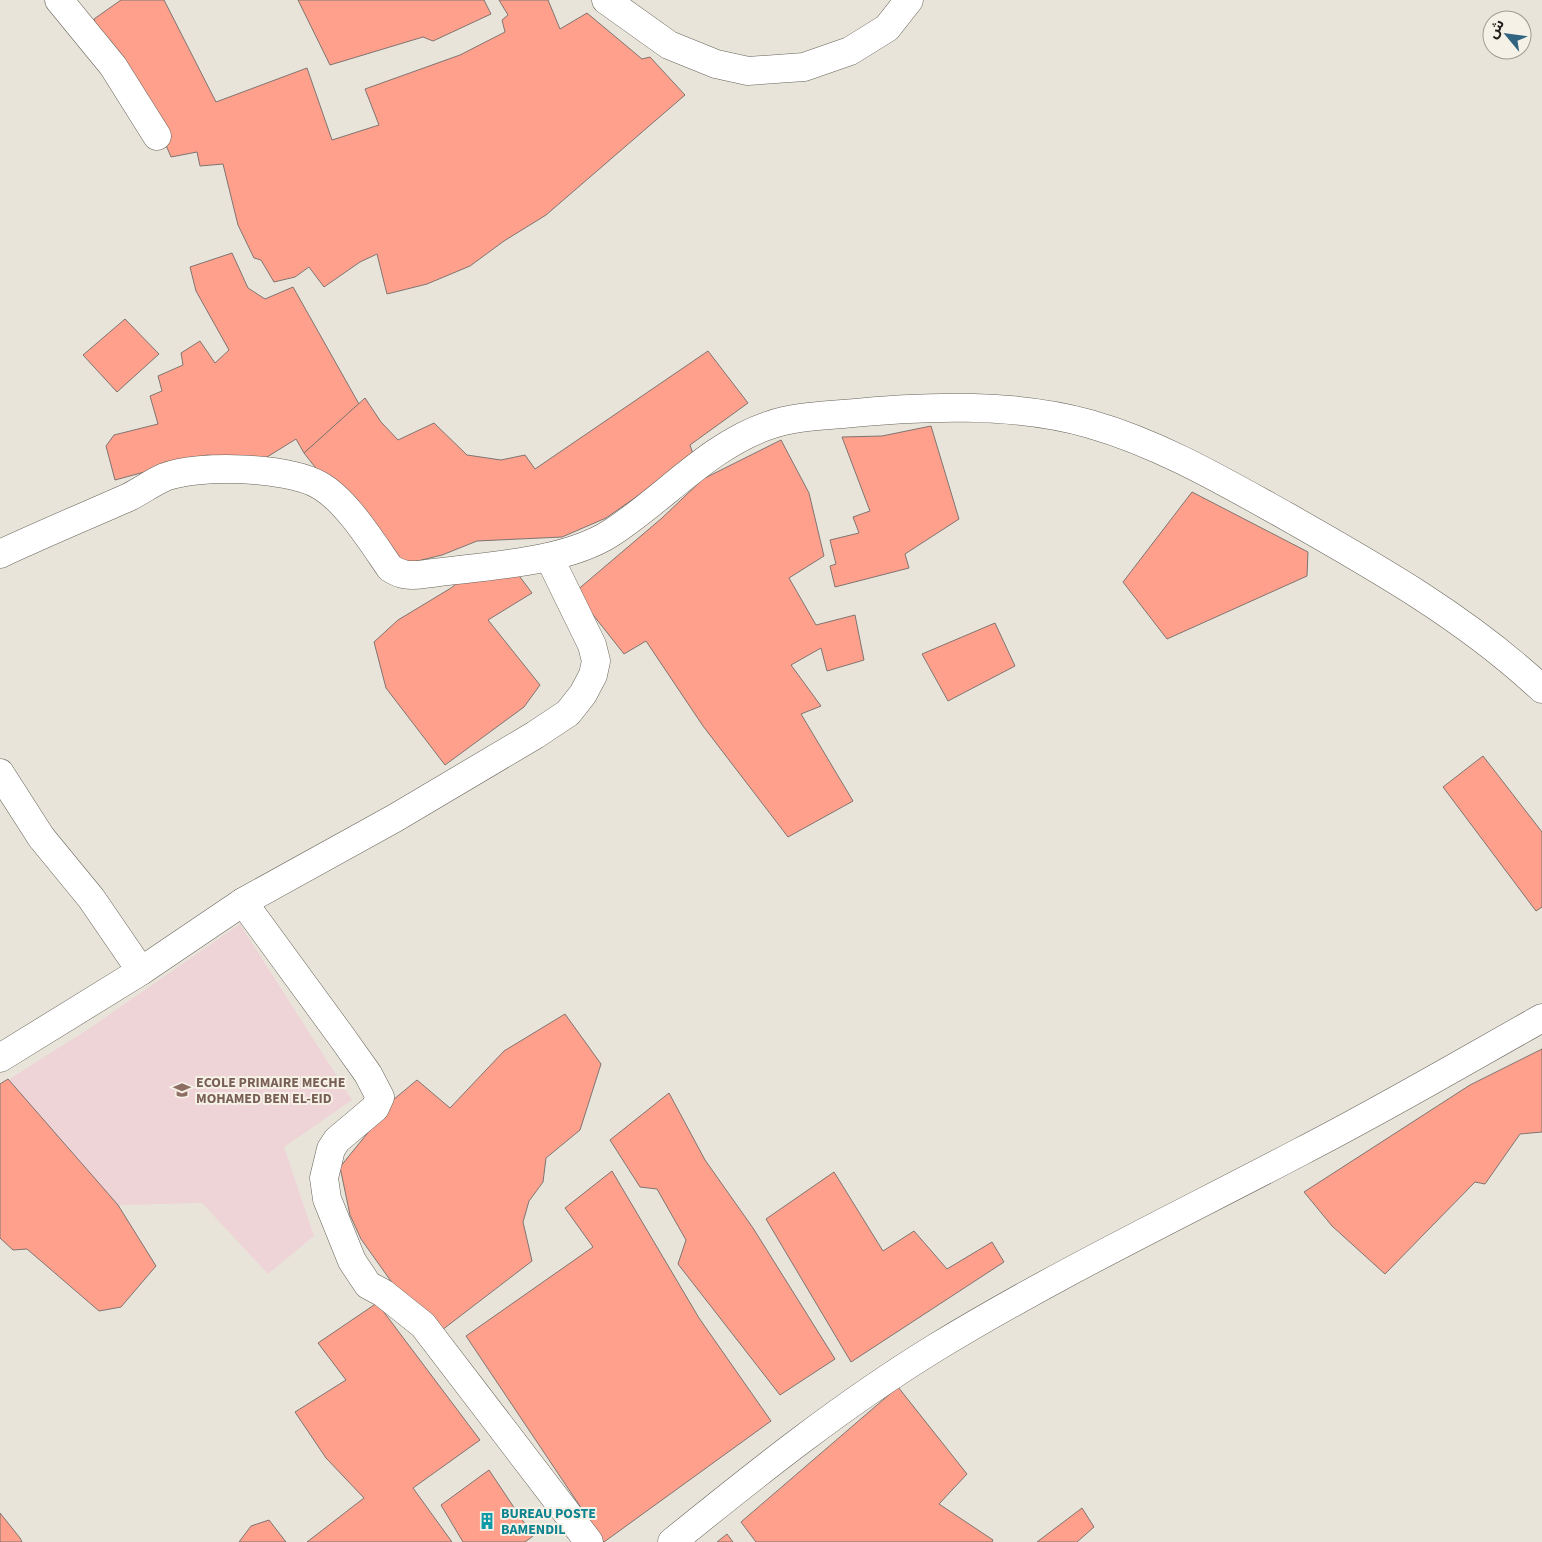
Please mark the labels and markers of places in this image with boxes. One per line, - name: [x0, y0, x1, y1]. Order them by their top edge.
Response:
- place label: ECOLE PRIMAIRE MECHE MOHAMED BEN EL-EID: [196, 1073, 345, 1109]
- school or university icon: ECOLE PRIMAIRE MECHE MOHAMED BEN EL-EID: [172, 1080, 192, 1100]
- place label: BUREAU POSTE BAMENDIL: [501, 1504, 596, 1540]
- building icon: BUREAU POSTE BAMENDIL: [477, 1511, 497, 1531]

